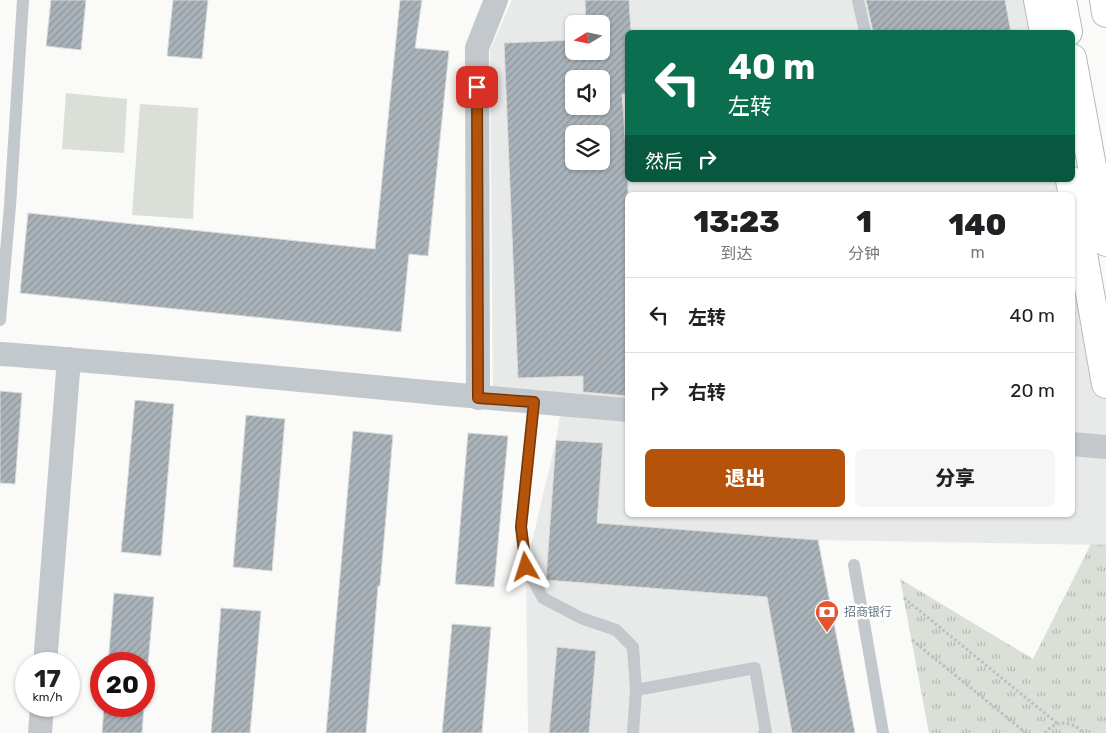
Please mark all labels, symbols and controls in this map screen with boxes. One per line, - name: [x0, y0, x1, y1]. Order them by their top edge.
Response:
- north arrow: [565, 15, 610, 60]
- map controls: [565, 15, 610, 170]
- text: 40 m: [728, 46, 815, 88]
- icon: left: [645, 50, 710, 115]
- pin: [456, 66, 498, 108]
- button: sound: [565, 70, 610, 115]
- icon: arrive: [463, 73, 491, 101]
- text: 左转: [728, 93, 772, 120]
- button: layers: [565, 125, 610, 170]
- icon: right: [693, 145, 721, 173]
- text: 然后: [645, 150, 683, 173]
- text: 13:23: [693, 204, 780, 240]
- text: 1: [856, 204, 872, 240]
- text: 140: [949, 207, 1007, 243]
- text: m: [970, 243, 985, 262]
- text: 到达: [721, 244, 753, 263]
- text: 分钟: [848, 244, 880, 263]
- icon: left: [645, 301, 673, 329]
- text: 40 m: [1010, 304, 1055, 327]
- text: 左转: [688, 306, 726, 329]
- icon: right: [645, 376, 673, 404]
- text: 20 m: [1010, 379, 1055, 402]
- text: 右转: [688, 381, 726, 404]
- button: 退出: [645, 449, 845, 507]
- button: 分享: [855, 449, 1055, 507]
- position arrow: [499, 540, 551, 592]
- bank icon: 招商银行: [814, 599, 840, 633]
- place label: 招商银行: [844, 605, 892, 619]
- speed limit sign: 20: [90, 652, 155, 717]
- text: 17: [34, 664, 61, 693]
- text: km/h: [33, 690, 62, 704]

